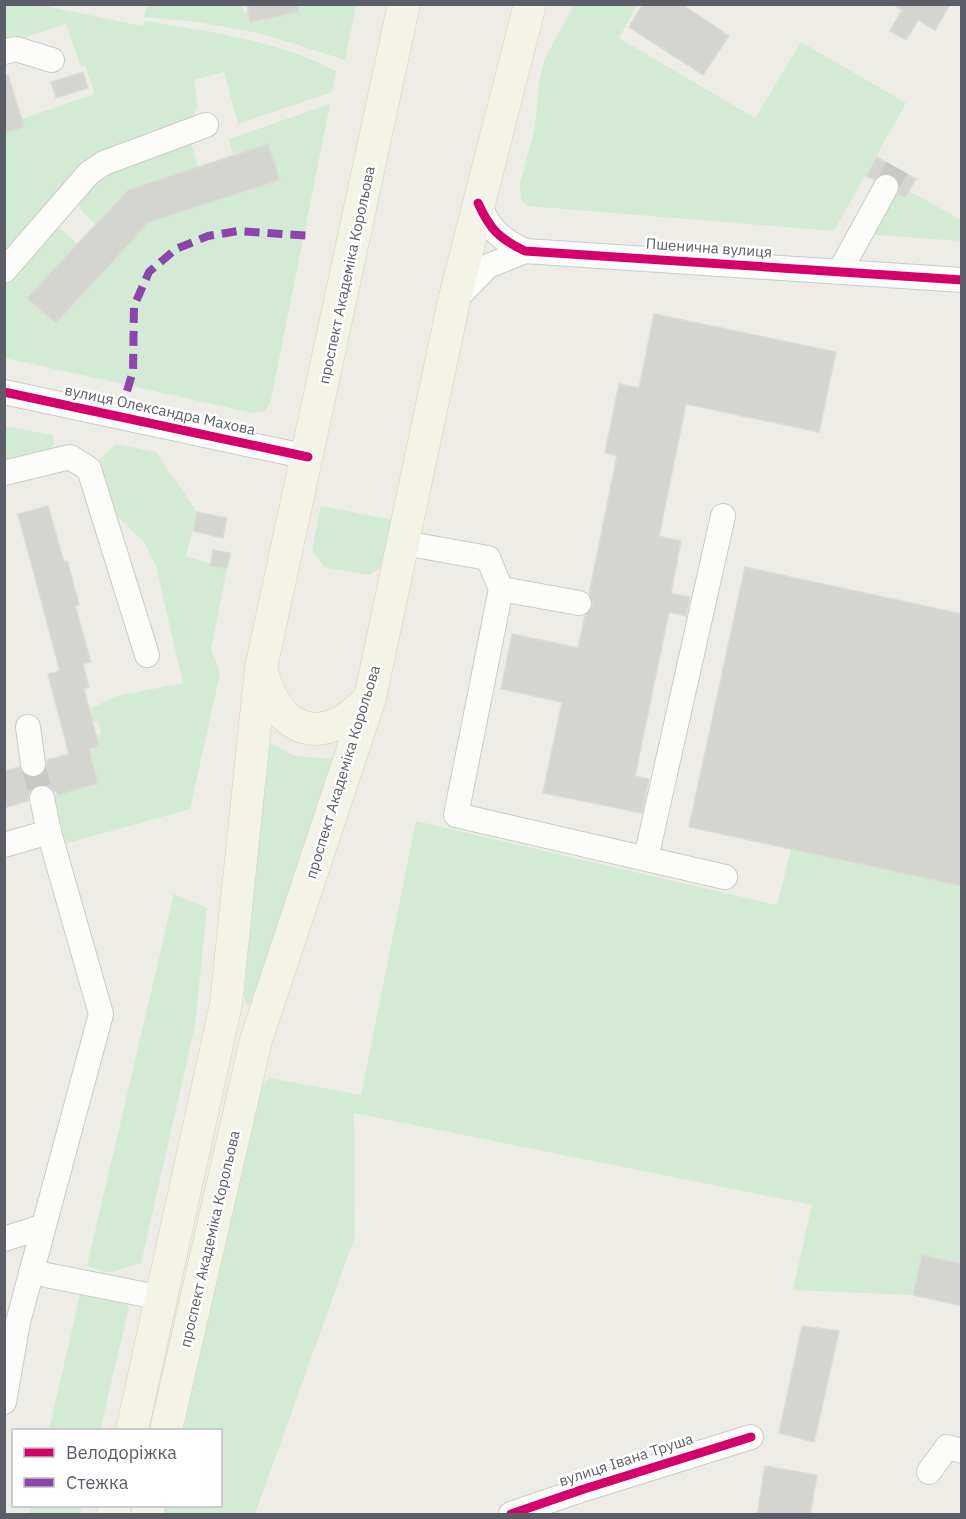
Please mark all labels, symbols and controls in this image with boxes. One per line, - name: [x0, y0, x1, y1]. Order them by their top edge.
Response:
- street label: проспект Академіка Корольова: [314, 164, 379, 385]
- street label: Пшенична вулиця: [645, 234, 773, 261]
- street label: вулиця Олександра Махова: [63, 380, 257, 439]
- street label: проспект Академіка Корольова: [301, 663, 384, 881]
- street label: проспект Академіка Корольова: [175, 1129, 244, 1349]
- legend: [12, 1429, 222, 1507]
- street label: вулиця Івана Труша: [556, 1429, 695, 1490]
- text: Велодоріжка: [66, 1441, 177, 1464]
- text: Стежка: [66, 1471, 129, 1494]

